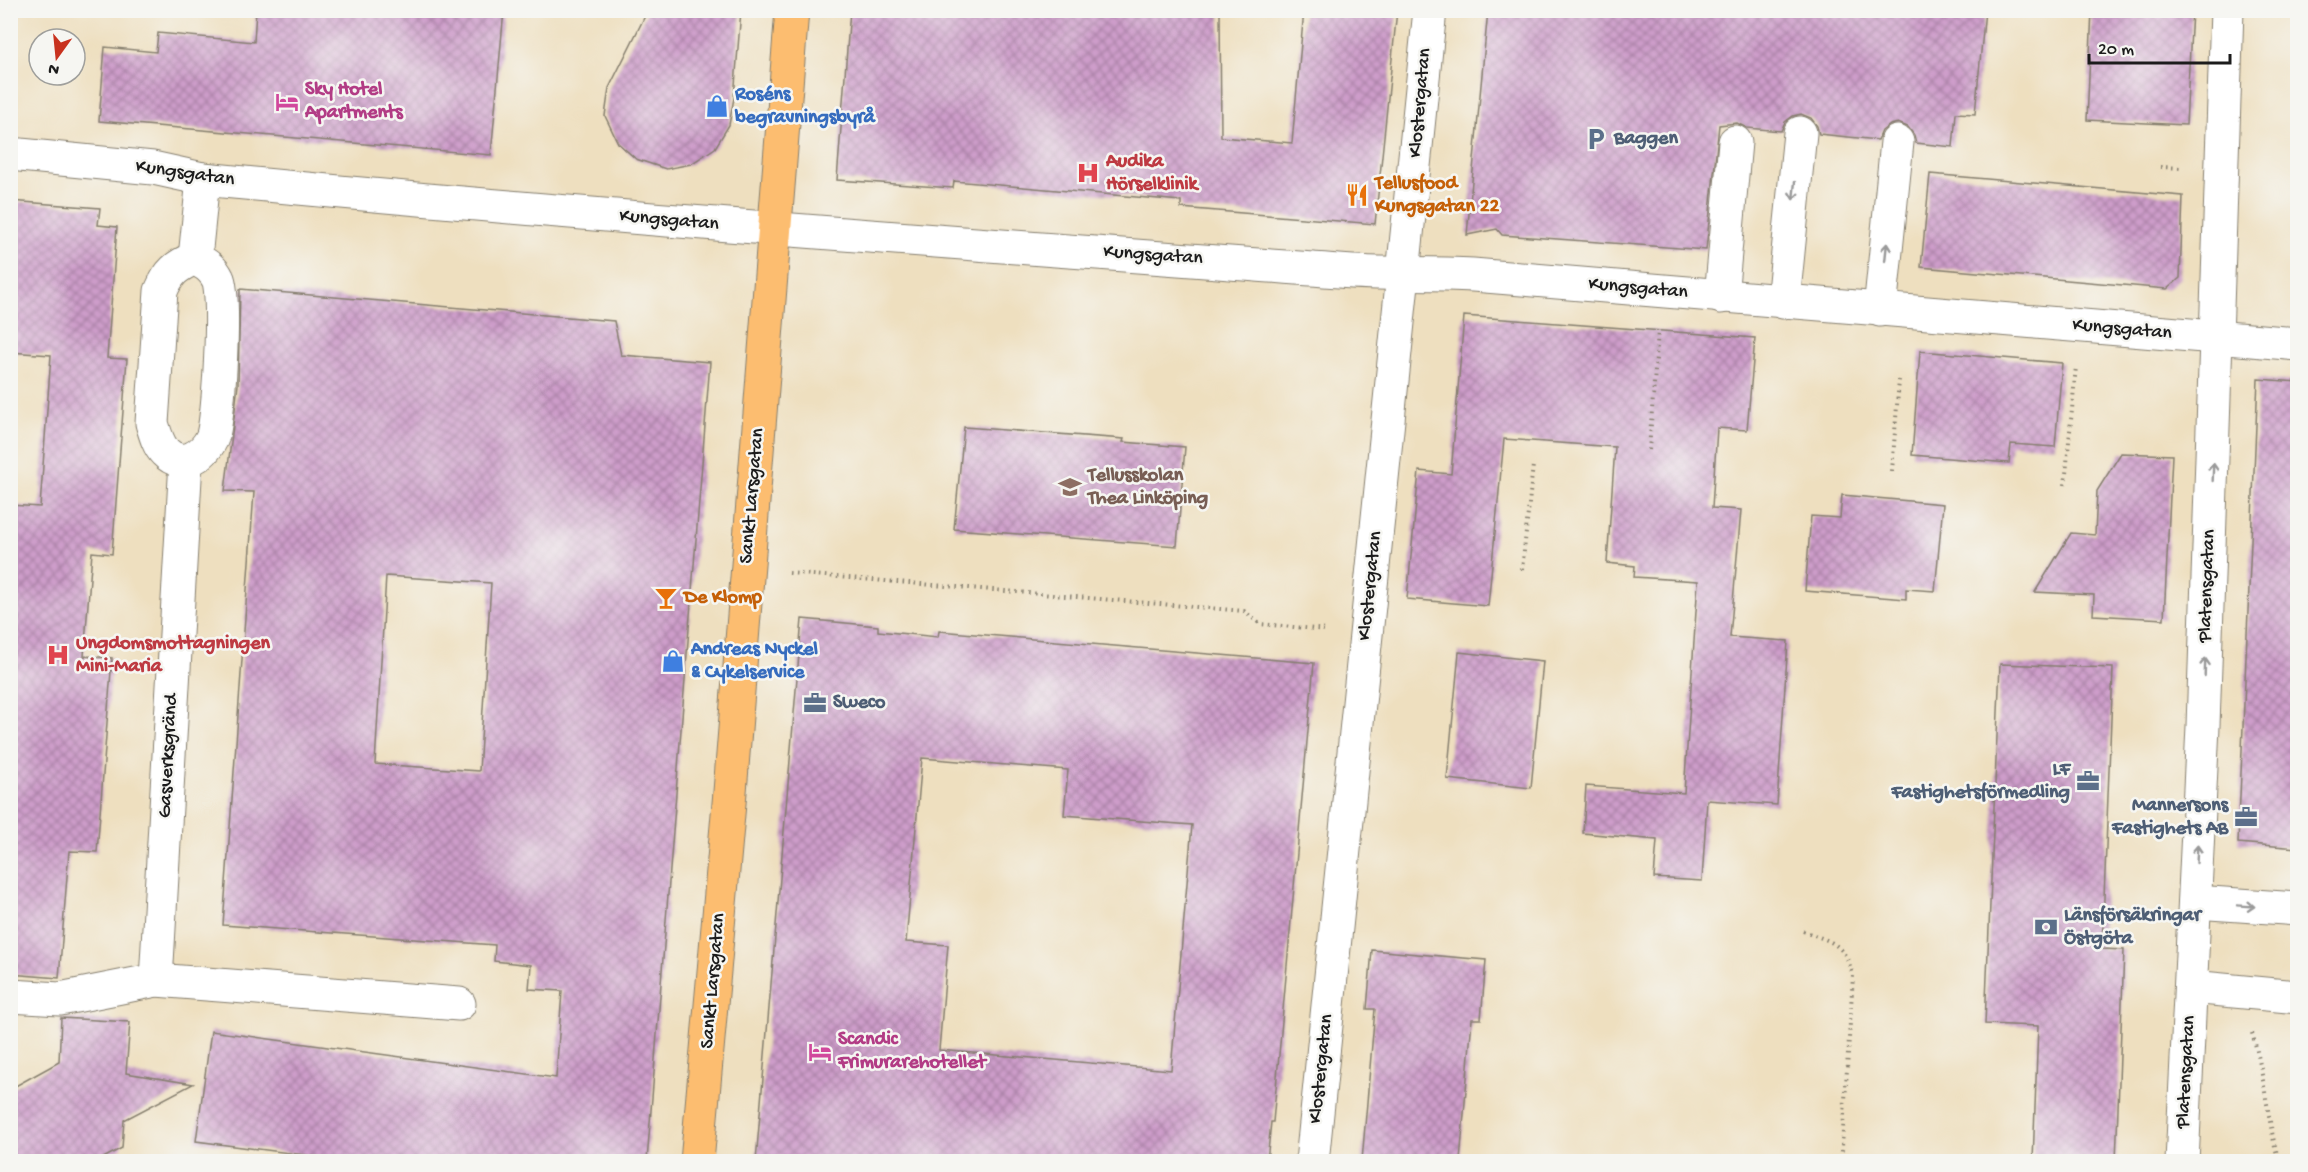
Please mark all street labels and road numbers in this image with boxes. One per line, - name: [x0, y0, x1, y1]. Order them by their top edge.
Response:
- street label: Klostergatan: [1405, 47, 1437, 159]
- street label: Kungsgatan: [134, 156, 237, 192]
- street label: Kungsgatan: [618, 205, 720, 237]
- street label: Kungsgatan: [1102, 241, 1204, 271]
- street label: Kungsgatan: [1587, 273, 1689, 305]
- street label: Kungsgatan: [2071, 314, 2173, 346]
- street label: Sankt Larsgatan: [736, 427, 770, 565]
- street label: Platensgatan: [2194, 529, 2221, 644]
- street label: Klostergatan: [1354, 530, 1388, 642]
- street label: Gasverksgränd: [154, 691, 184, 819]
- street label: Sankt Larsgatan: [697, 912, 731, 1050]
- street label: Klostergatan: [1305, 1013, 1339, 1125]
- street label: Platensgatan: [2173, 1014, 2201, 1130]

